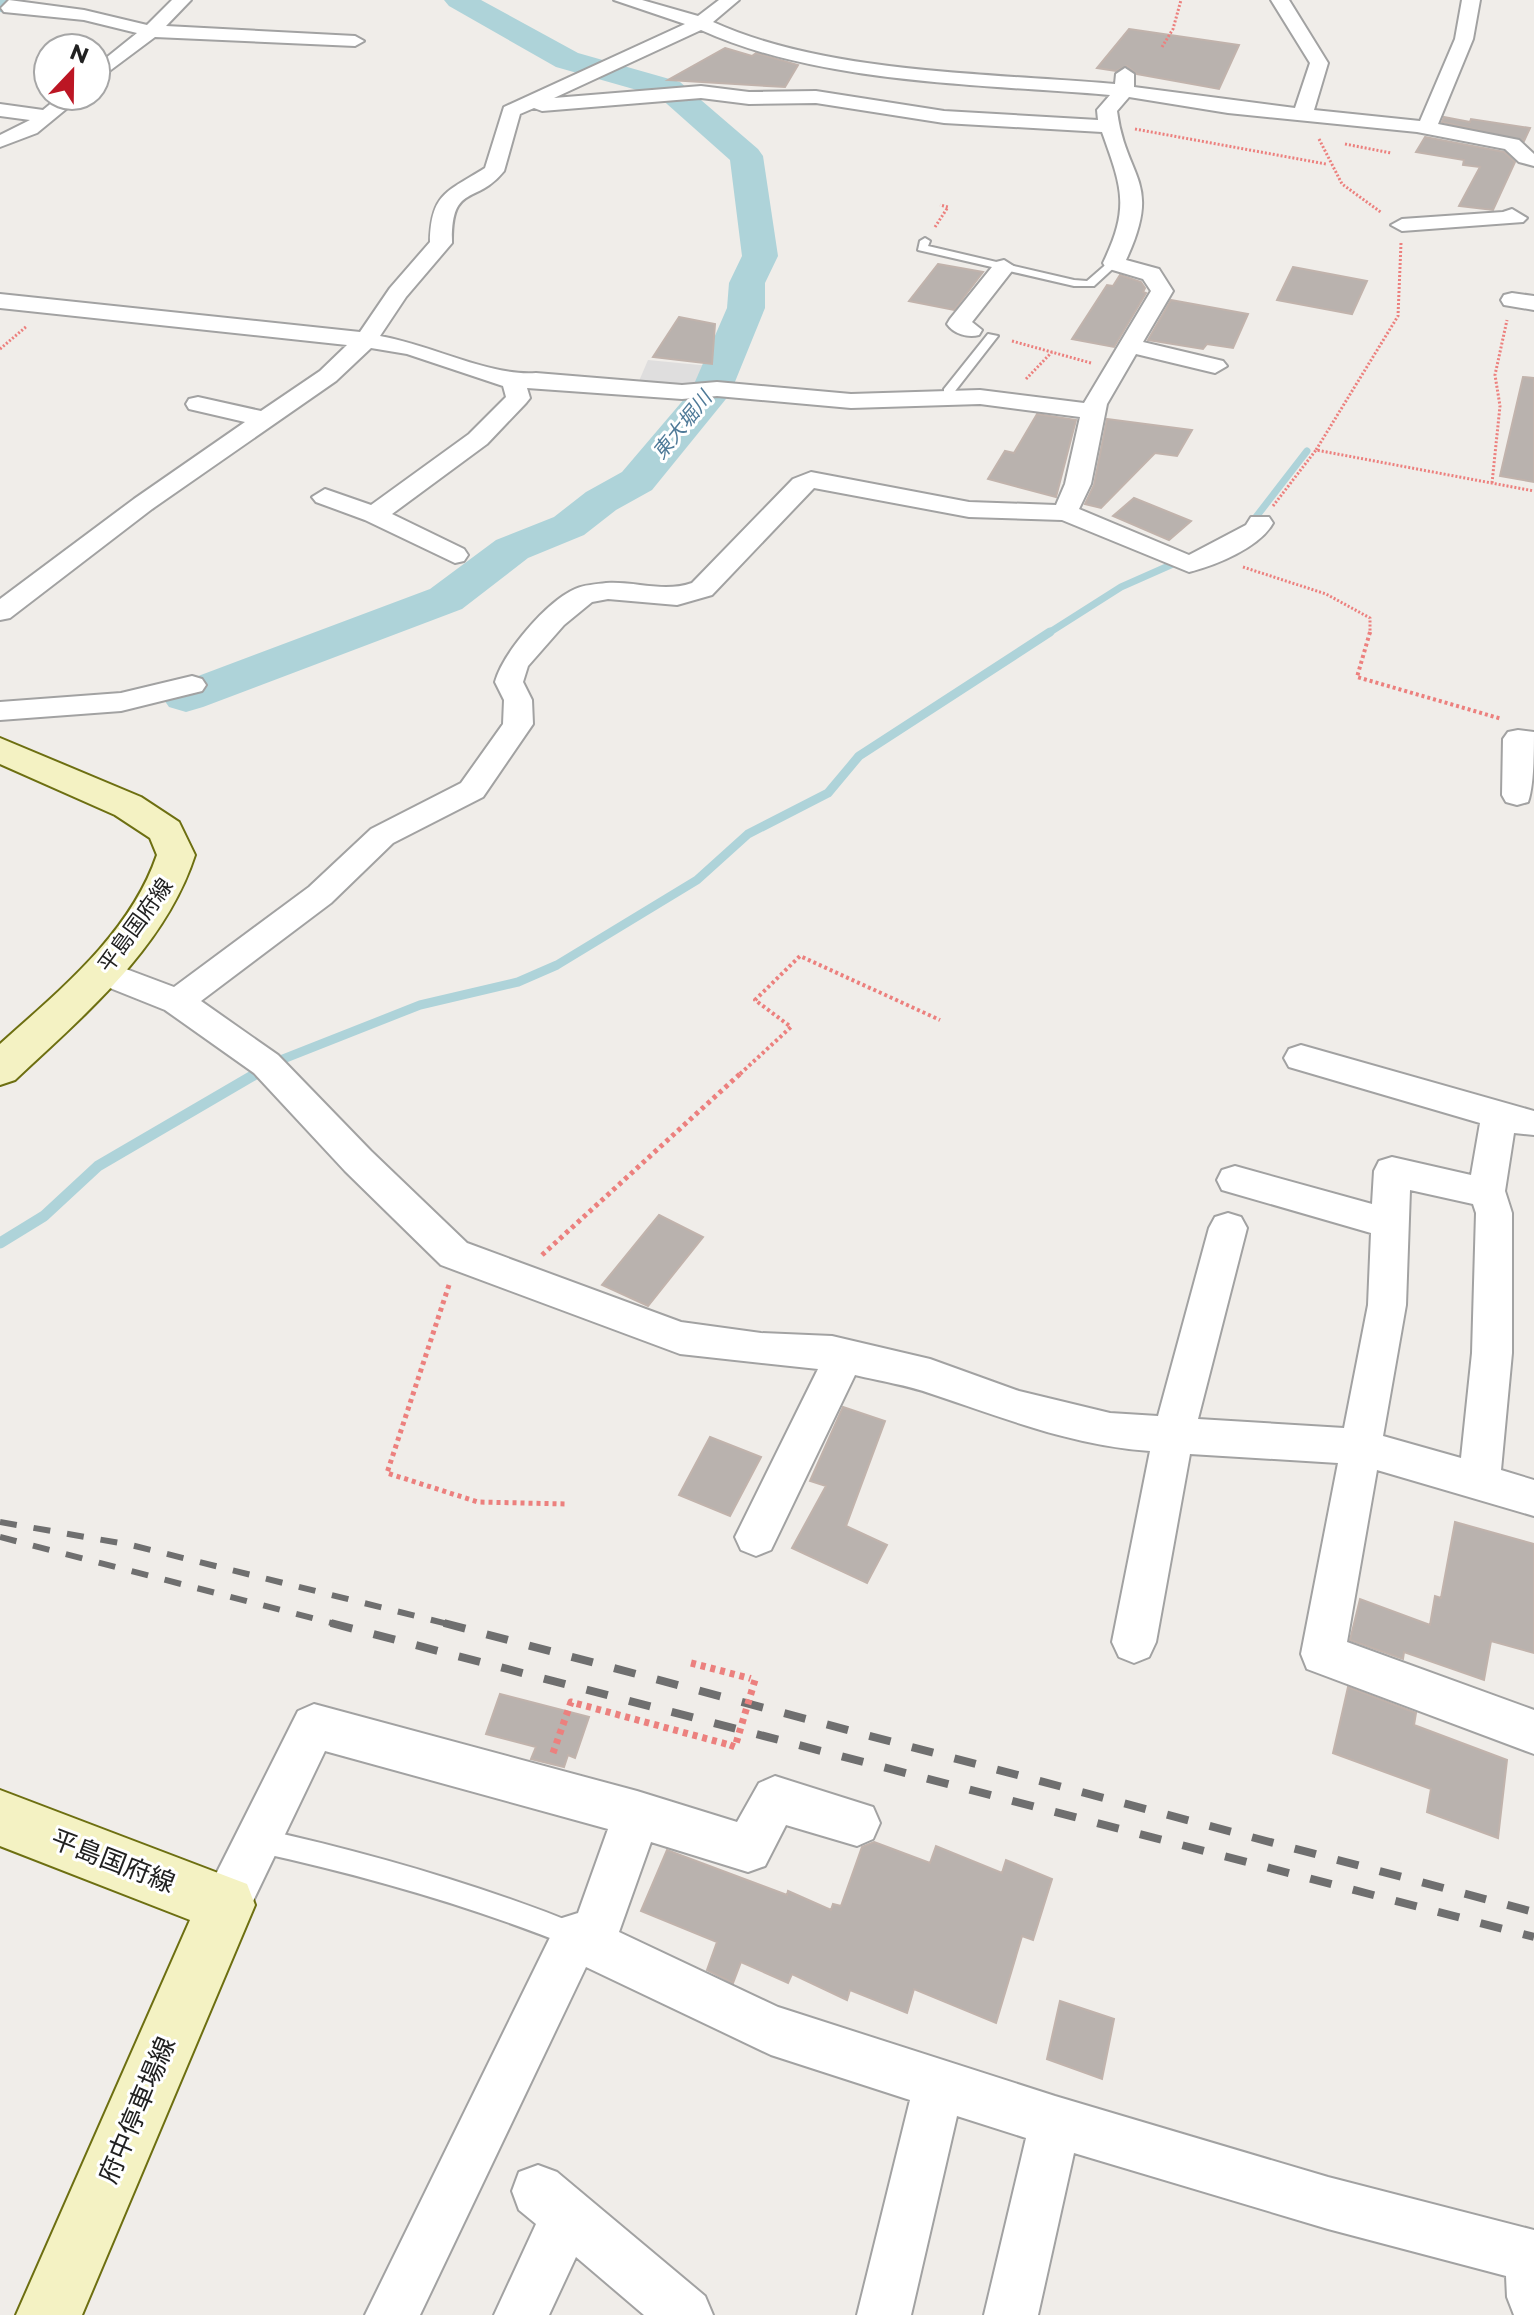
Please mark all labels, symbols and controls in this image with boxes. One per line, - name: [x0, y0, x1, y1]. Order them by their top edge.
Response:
- north arrow: [32, 32, 112, 112]
- text: N: [66, 38, 93, 70]
- water label: 東大堀川: [648, 385, 718, 464]
- street label: 平島国府線: [92, 873, 179, 978]
- street label: 平島国府線: [47, 1823, 179, 1899]
- street label: 府中停車場線: [92, 2032, 182, 2188]

